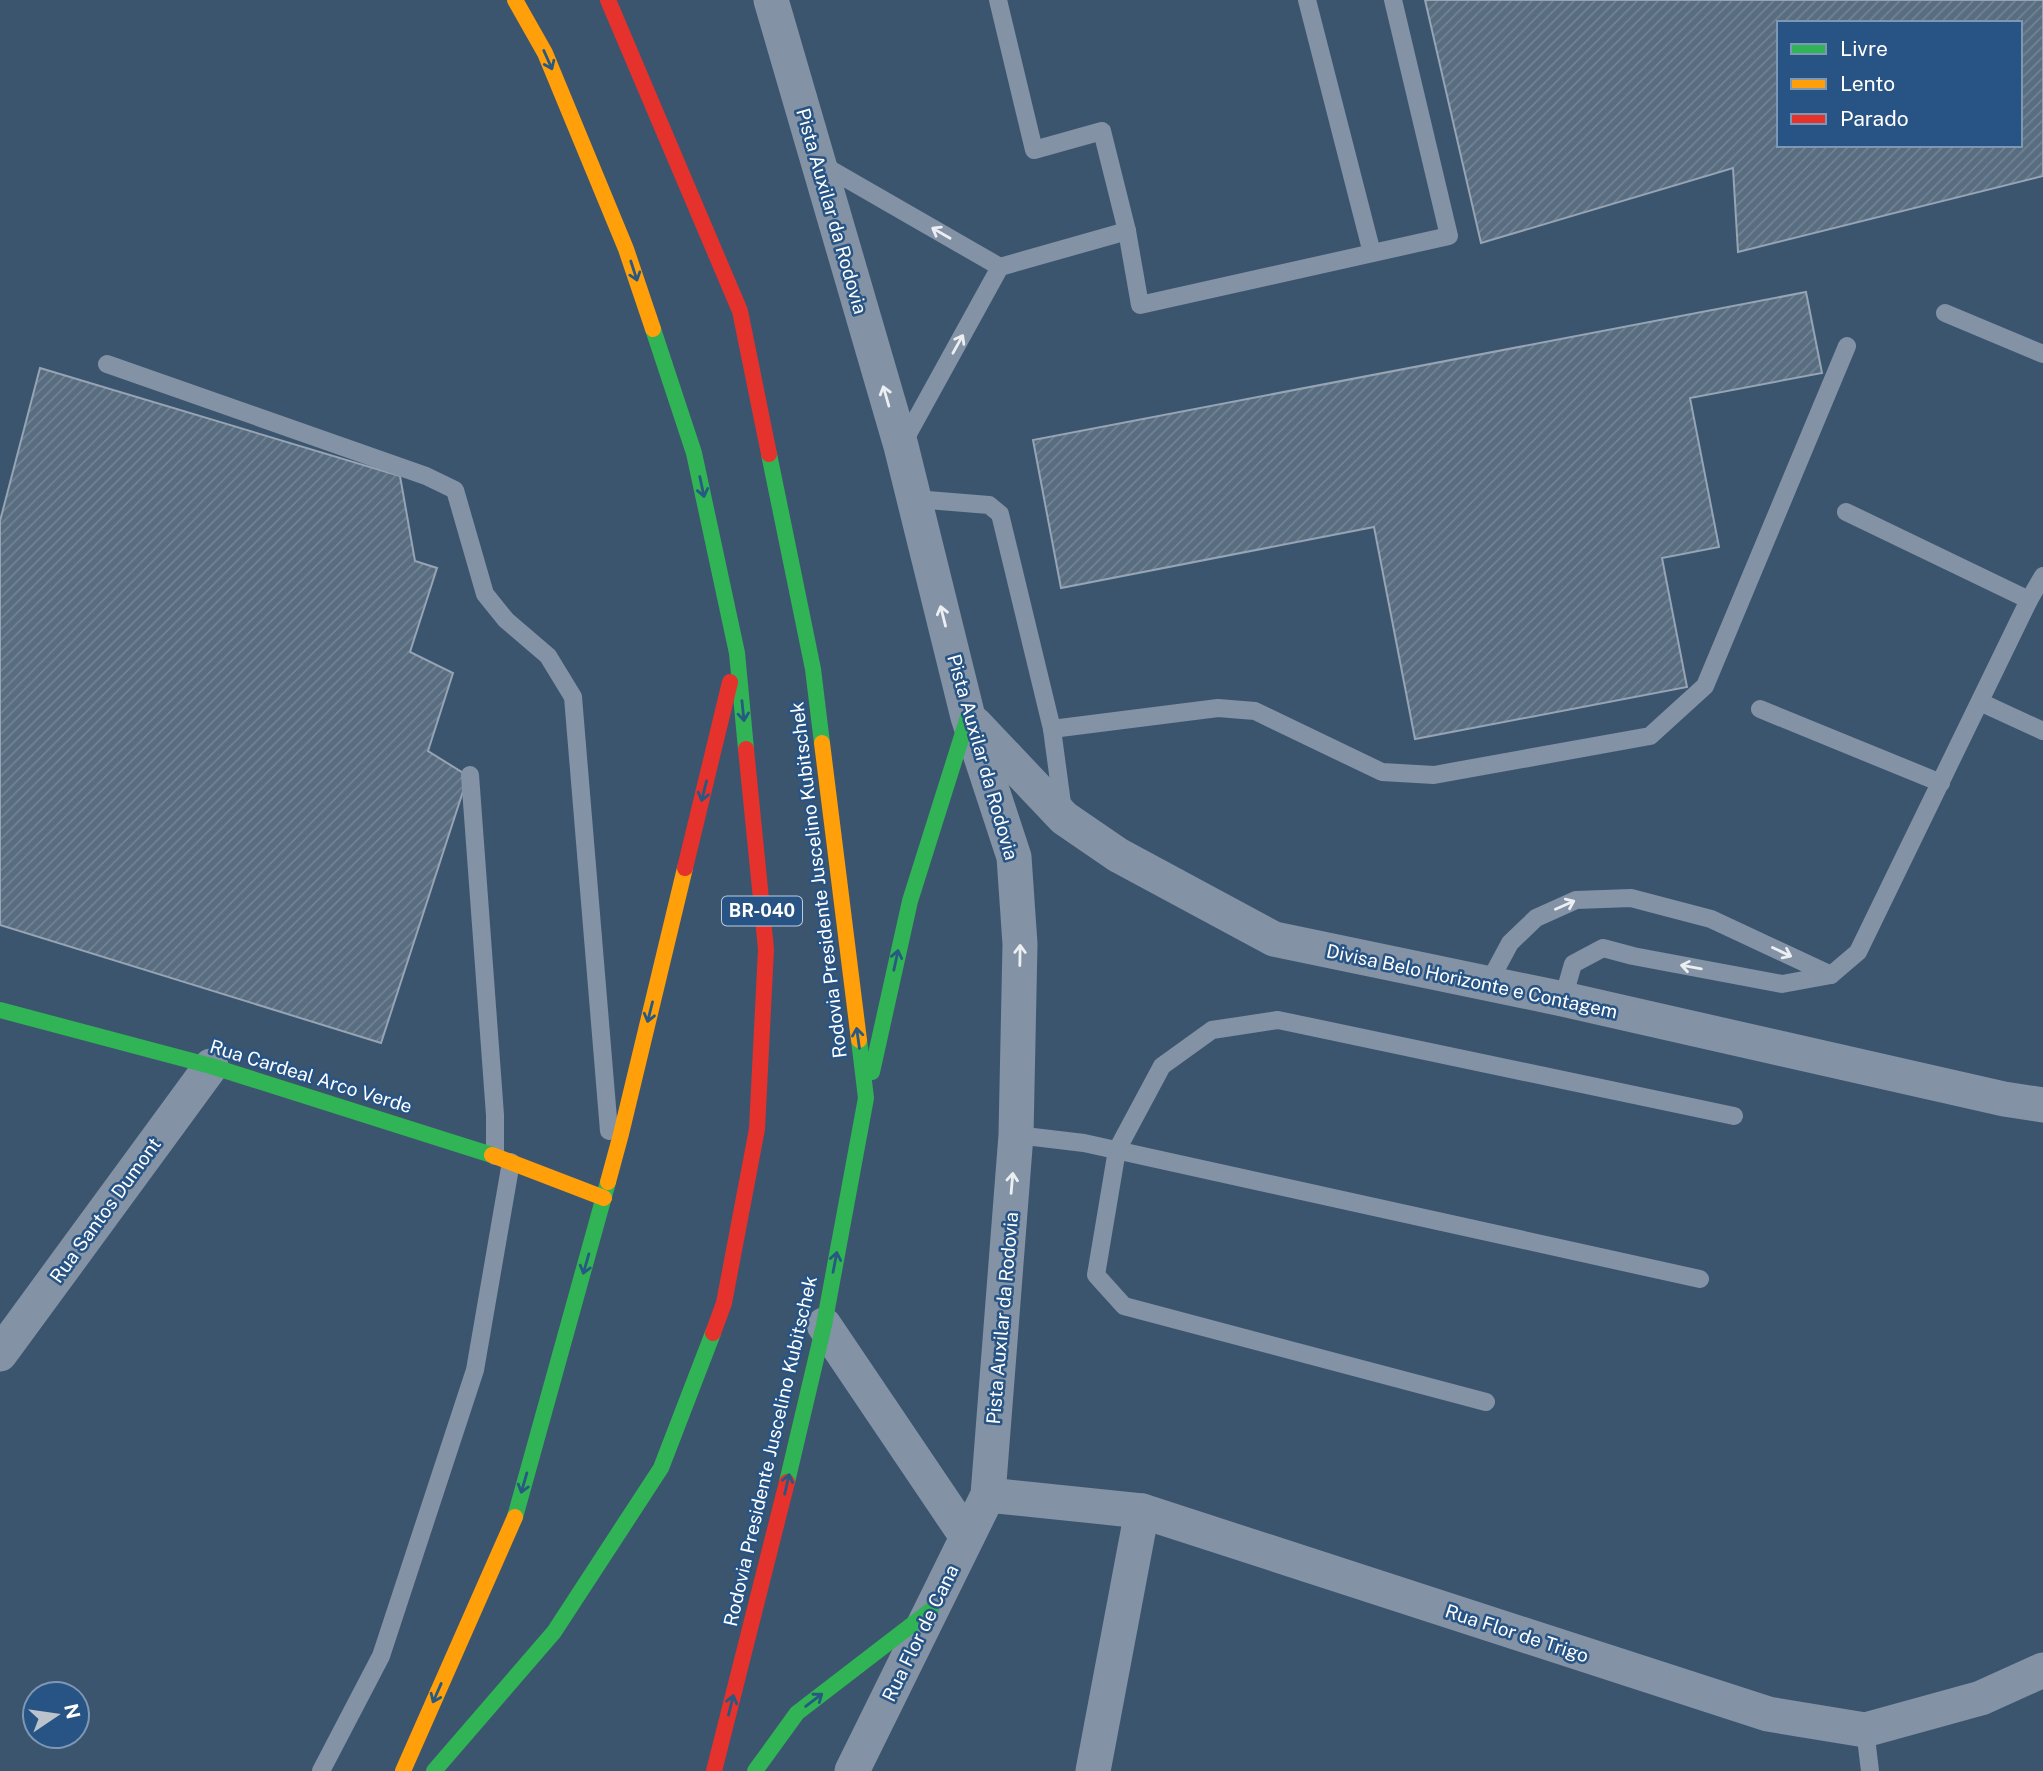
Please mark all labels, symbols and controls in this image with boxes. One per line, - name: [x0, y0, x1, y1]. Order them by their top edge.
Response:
- legend: [1777, 21, 2022, 147]
- text: Livre: [1840, 36, 1888, 61]
- one-way arrow: [542, 49, 555, 70]
- text: Lento: [1840, 71, 1895, 96]
- street label: Pista Auxilar da Rodovia: [792, 106, 872, 316]
- text: Parado: [1840, 106, 1909, 131]
- one-way arrow: [932, 226, 952, 240]
- one-way arrow: [628, 259, 641, 281]
- one-way arrow: [951, 334, 965, 354]
- one-way arrow: [878, 385, 891, 407]
- one-way arrow: [695, 475, 709, 498]
- one-way arrow: [936, 605, 950, 628]
- street label: Pista Auxilar da Rodovia: [943, 652, 1023, 862]
- one-way arrow: [737, 699, 750, 722]
- street label: Rodovia Presidente Juscelino Kubitschek: [785, 700, 851, 1059]
- one-way arrow: [697, 779, 710, 802]
- road number: BR-040: [722, 896, 802, 926]
- one-way arrow: [1554, 898, 1576, 911]
- street label: Divisa Belo Horizonte e Contagem: [1324, 939, 1620, 1023]
- one-way arrow: [1013, 944, 1026, 967]
- one-way arrow: [1770, 946, 1792, 959]
- one-way arrow: [890, 949, 904, 972]
- one-way arrow: [1680, 960, 1703, 973]
- one-way arrow: [643, 1000, 656, 1023]
- one-way arrow: [851, 1027, 864, 1050]
- street label: Rua Cardeal Arco Verde: [207, 1035, 415, 1117]
- street label: Rua Santos Dumont: [45, 1133, 165, 1287]
- one-way arrow: [1006, 1172, 1019, 1194]
- street label: Pista Auxilar da Rodovia: [982, 1211, 1022, 1425]
- one-way arrow: [829, 1251, 843, 1274]
- one-way arrow: [578, 1253, 591, 1275]
- street label: Rodovia Presidente Juscelino Kubitschek: [719, 1273, 821, 1628]
- one-way arrow: [516, 1472, 529, 1494]
- one-way arrow: [780, 1473, 794, 1496]
- street label: Rua Flor de Cana: [877, 1561, 963, 1705]
- street label: Rua Flor de Trigo: [1442, 1599, 1592, 1667]
- north arrow: [21, 1680, 91, 1750]
- one-way arrow: [430, 1682, 443, 1703]
- one-way arrow: [804, 1693, 823, 1708]
- one-way arrow: [725, 1694, 738, 1717]
- text: N: [60, 1701, 85, 1721]

